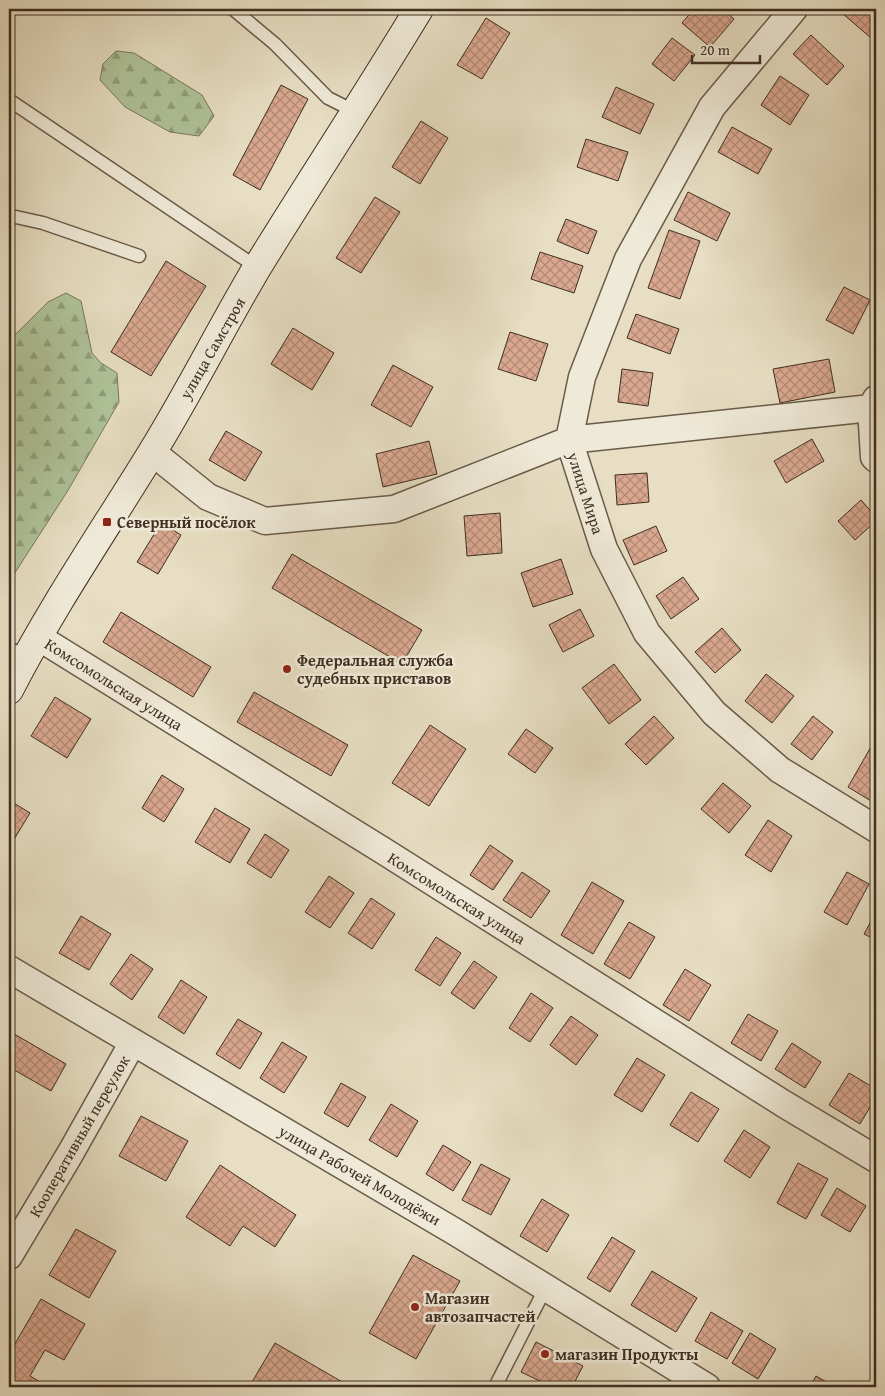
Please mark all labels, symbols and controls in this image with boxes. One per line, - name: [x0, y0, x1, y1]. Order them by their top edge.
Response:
- scale bar: [692, 32, 760, 64]
- text: 20 m: [700, 39, 731, 60]
- street label: улица Самстроя: [173, 293, 251, 404]
- street label: улица Мира: [561, 448, 611, 538]
- place label: Северный посёлок: [117, 510, 256, 534]
- marker: Северный посёлок: [101, 516, 113, 528]
- street label: Комсомольская улица: [40, 632, 188, 736]
- place label: Федеральная служба судебных приставов: [297, 648, 454, 690]
- marker: Федеральная служба судебных приставов: [281, 663, 293, 675]
- street label: Комсомольская улица: [383, 846, 531, 950]
- street label: Кооперативный переулок: [23, 1050, 136, 1222]
- street label: улица Рабочей Молодёжи: [274, 1118, 446, 1232]
- place label: Магазин автозапчастей: [425, 1286, 535, 1328]
- marker: Магазин автозапчастей: [409, 1301, 421, 1313]
- place label: магазин Продукты: [555, 1342, 699, 1366]
- marker: магазин Продукты: [539, 1348, 551, 1360]

